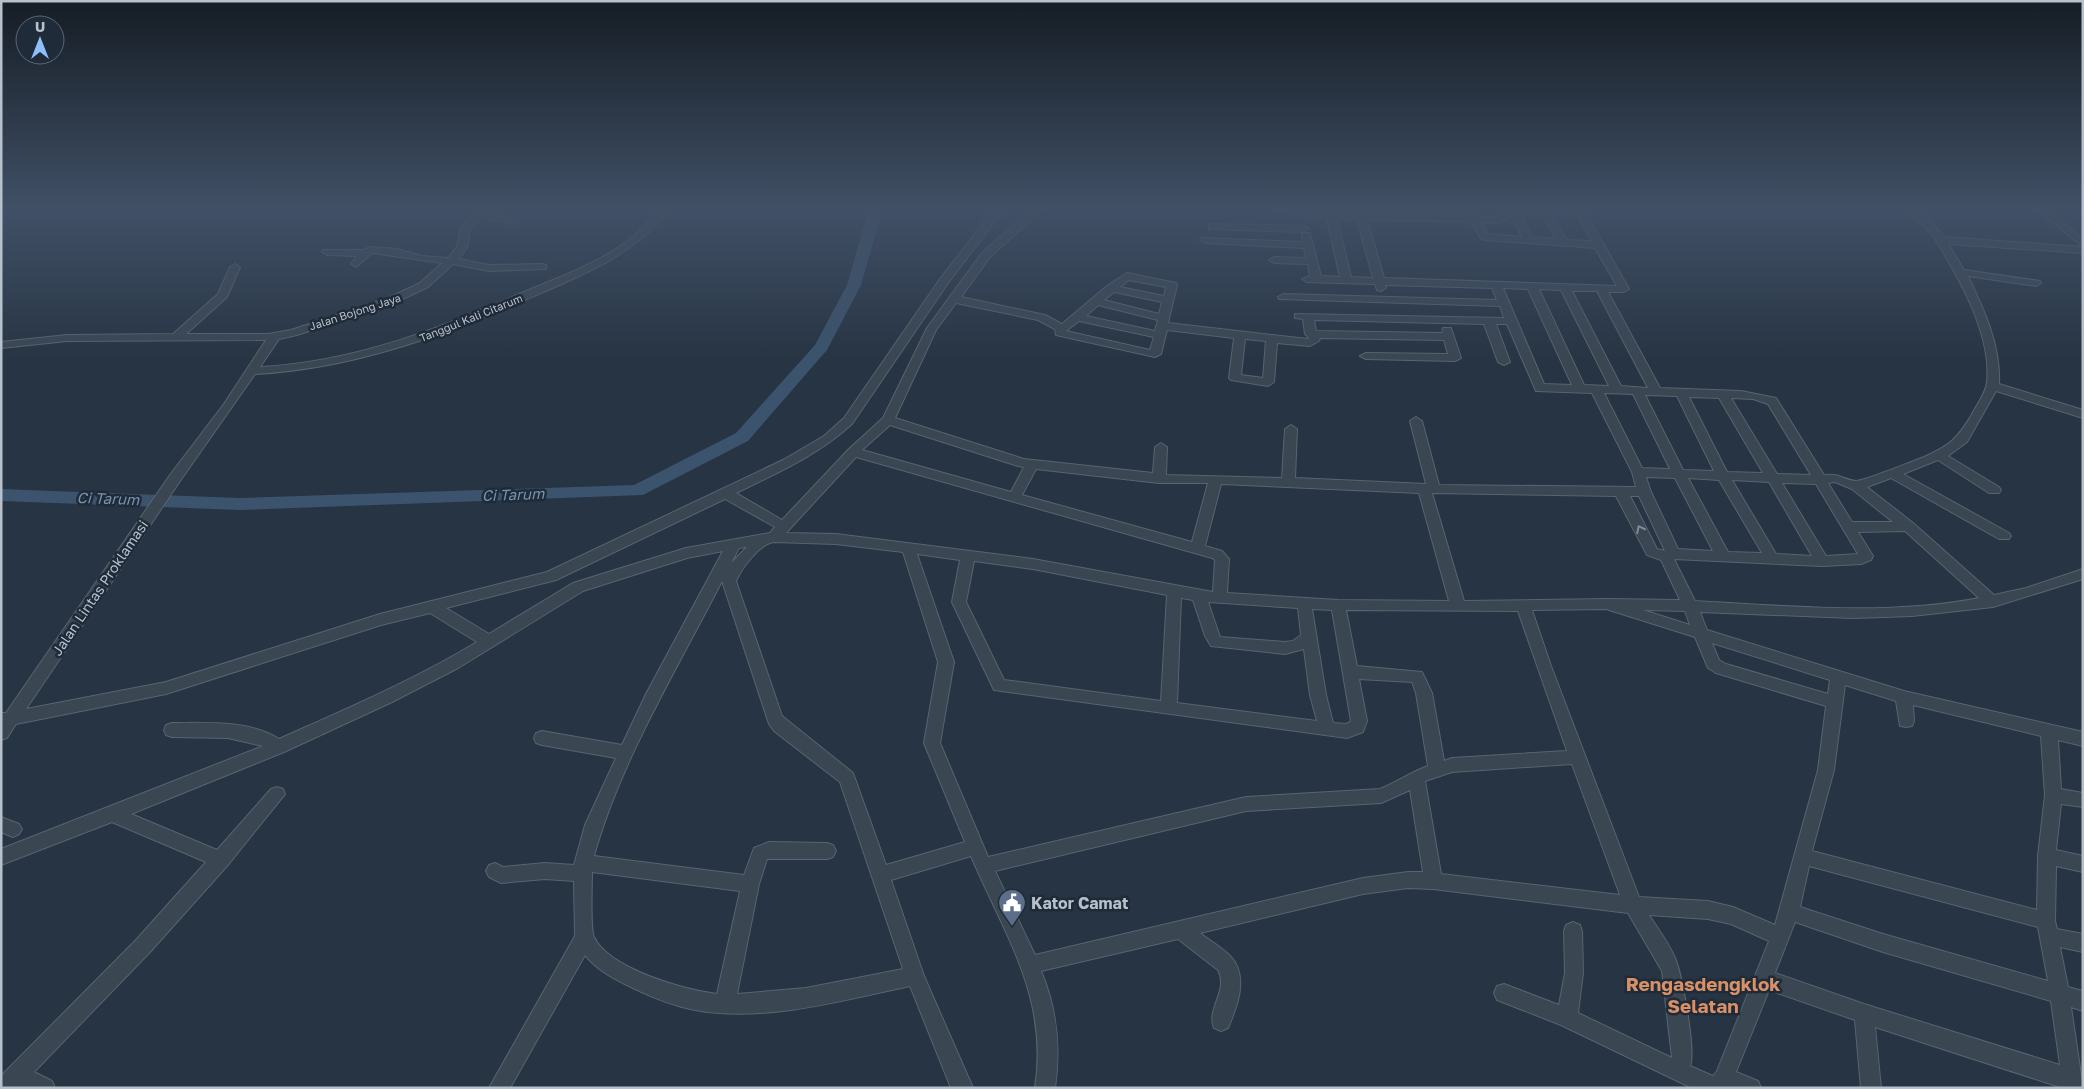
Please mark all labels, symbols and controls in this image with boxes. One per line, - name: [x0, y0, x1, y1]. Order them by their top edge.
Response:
- north arrow: [15, 15, 65, 65]
- text: U: [35, 18, 45, 35]
- street label: Jalan Bojong Jaya: [307, 291, 402, 332]
- street label: Tanggul Kali Citarum: [417, 291, 524, 344]
- water label: Ci Tarum: [481, 484, 545, 504]
- water label: Ci Tarum: [76, 488, 140, 508]
- street label: Jalan Lintas Proklamasi: [48, 517, 151, 659]
- one-way arrow: [1636, 525, 1646, 534]
- public building icon: Kator Camat: [997, 888, 1027, 927]
- place label: Kator Camat: [1031, 893, 1128, 913]
- district label: Rengasdengklok Selatan: [1626, 972, 1780, 1017]

